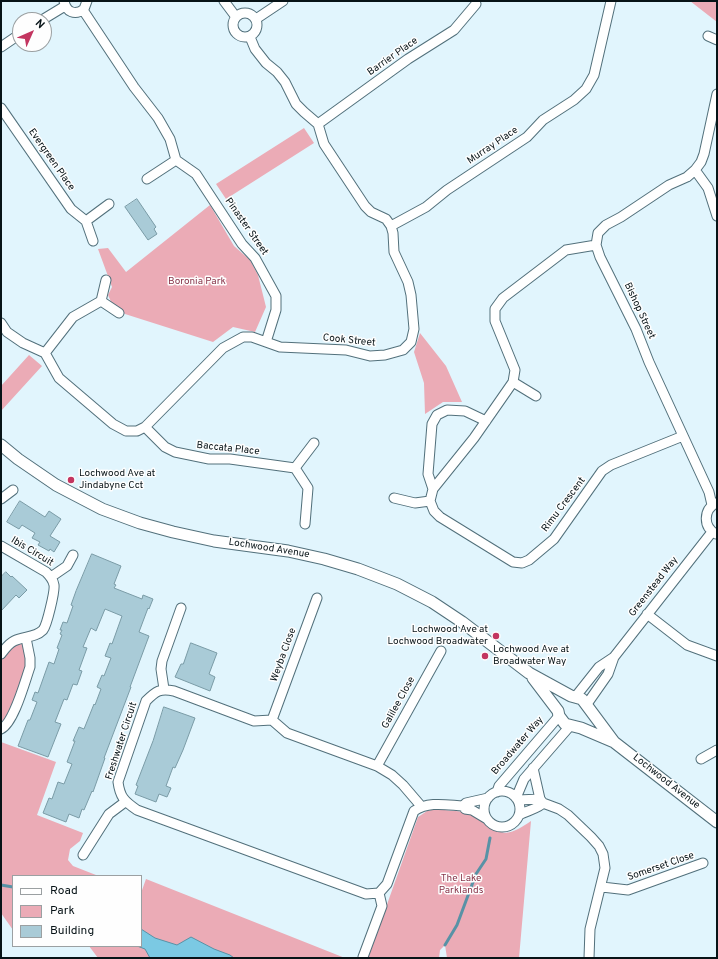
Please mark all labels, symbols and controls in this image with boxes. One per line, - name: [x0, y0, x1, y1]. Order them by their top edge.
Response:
- north arrow: [12, 12, 52, 52]
- text: N: [32, 16, 48, 32]
- street label: Barrier Place: [365, 35, 421, 79]
- street label: Murray Place: [465, 125, 521, 167]
- street label: Evergreen Place: [25, 127, 77, 193]
- street label: Pinaster Street: [222, 196, 270, 258]
- park label: Boronia Park: [168, 276, 226, 288]
- street label: Bishop Street: [621, 281, 657, 341]
- street label: Cook Street: [322, 332, 376, 350]
- street label: Baccata Place: [196, 440, 260, 458]
- place label: Lochwood Ave at Jindabyne Cct: [79, 468, 155, 492]
- marker: Lochwood Ave at Jindabyne Cct: [66, 475, 76, 485]
- street label: Rimu Crescent: [540, 475, 588, 535]
- street label: Ibis Circuit: [9, 535, 55, 569]
- street label: Lochwood Avenue: [228, 537, 310, 561]
- street label: Greenstead Way: [627, 555, 681, 619]
- place label: Lochwood Ave at Lochwood Broadwater: [387, 624, 488, 648]
- street label: Weyba Close: [269, 626, 299, 684]
- marker: Lochwood Ave at Lochwood Broadwater: [491, 631, 501, 641]
- place label: Lochwood Ave at Broadwater Way: [493, 644, 569, 668]
- marker: Lochwood Ave at Broadwater Way: [480, 651, 490, 661]
- street label: Galilee Close: [380, 675, 418, 731]
- street label: Freshwater Circuit: [104, 701, 140, 781]
- street label: Broadwater Way: [489, 714, 547, 778]
- street label: Lochwood Avenue: [630, 752, 702, 812]
- street label: Somerset Close: [626, 850, 696, 884]
- park label: The Lake Parklands: [439, 873, 483, 896]
- legend: [12, 875, 142, 947]
- text: Road: [50, 883, 78, 899]
- text: Park: [50, 903, 75, 919]
- text: Building: [50, 923, 94, 939]

